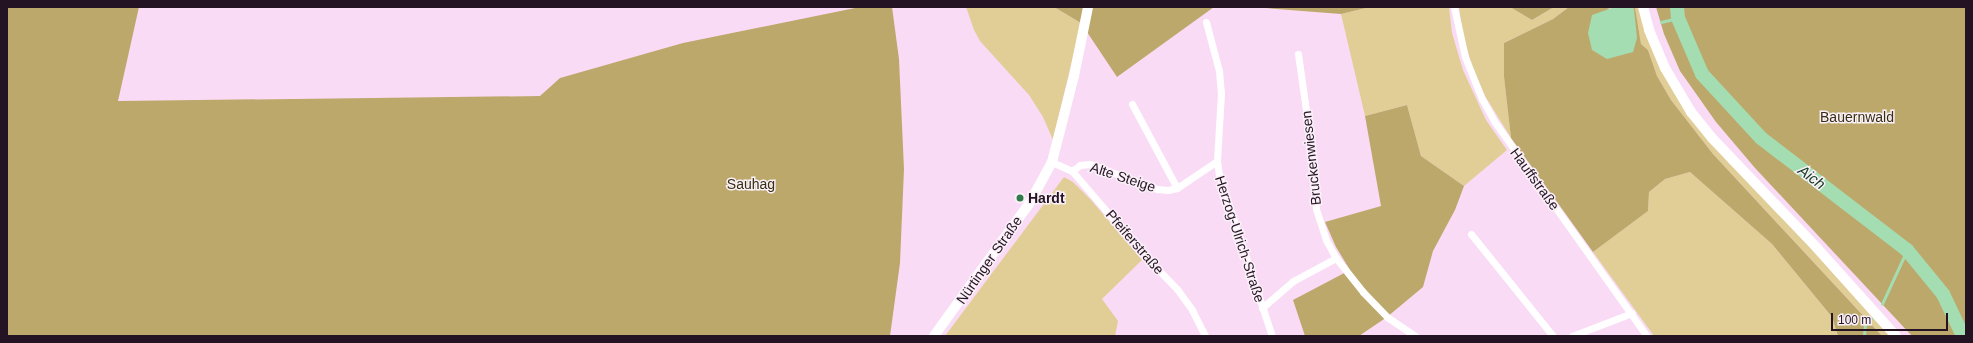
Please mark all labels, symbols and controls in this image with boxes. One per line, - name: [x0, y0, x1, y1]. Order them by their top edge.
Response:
- park label: Bauernwald: [1820, 109, 1894, 125]
- street label: Bruckenwiesen: [1298, 110, 1324, 206]
- street label: Hauffstraße: [1507, 145, 1563, 213]
- street label: Alte Steige: [1088, 159, 1158, 195]
- water label: Aich: [1795, 161, 1829, 193]
- street label: Herzog-Ulrich-Straße: [1212, 174, 1268, 304]
- park label: Sauhag: [727, 176, 775, 192]
- place label: Hardt: [1028, 190, 1065, 206]
- marker: Hardt: [1015, 193, 1025, 203]
- street label: Pfeiferstraße: [1102, 206, 1168, 278]
- street label: Nürtinger Straße: [952, 213, 1026, 307]
- scale bar: [1833, 305, 1950, 331]
- text: 100 m: [1838, 313, 1871, 327]

